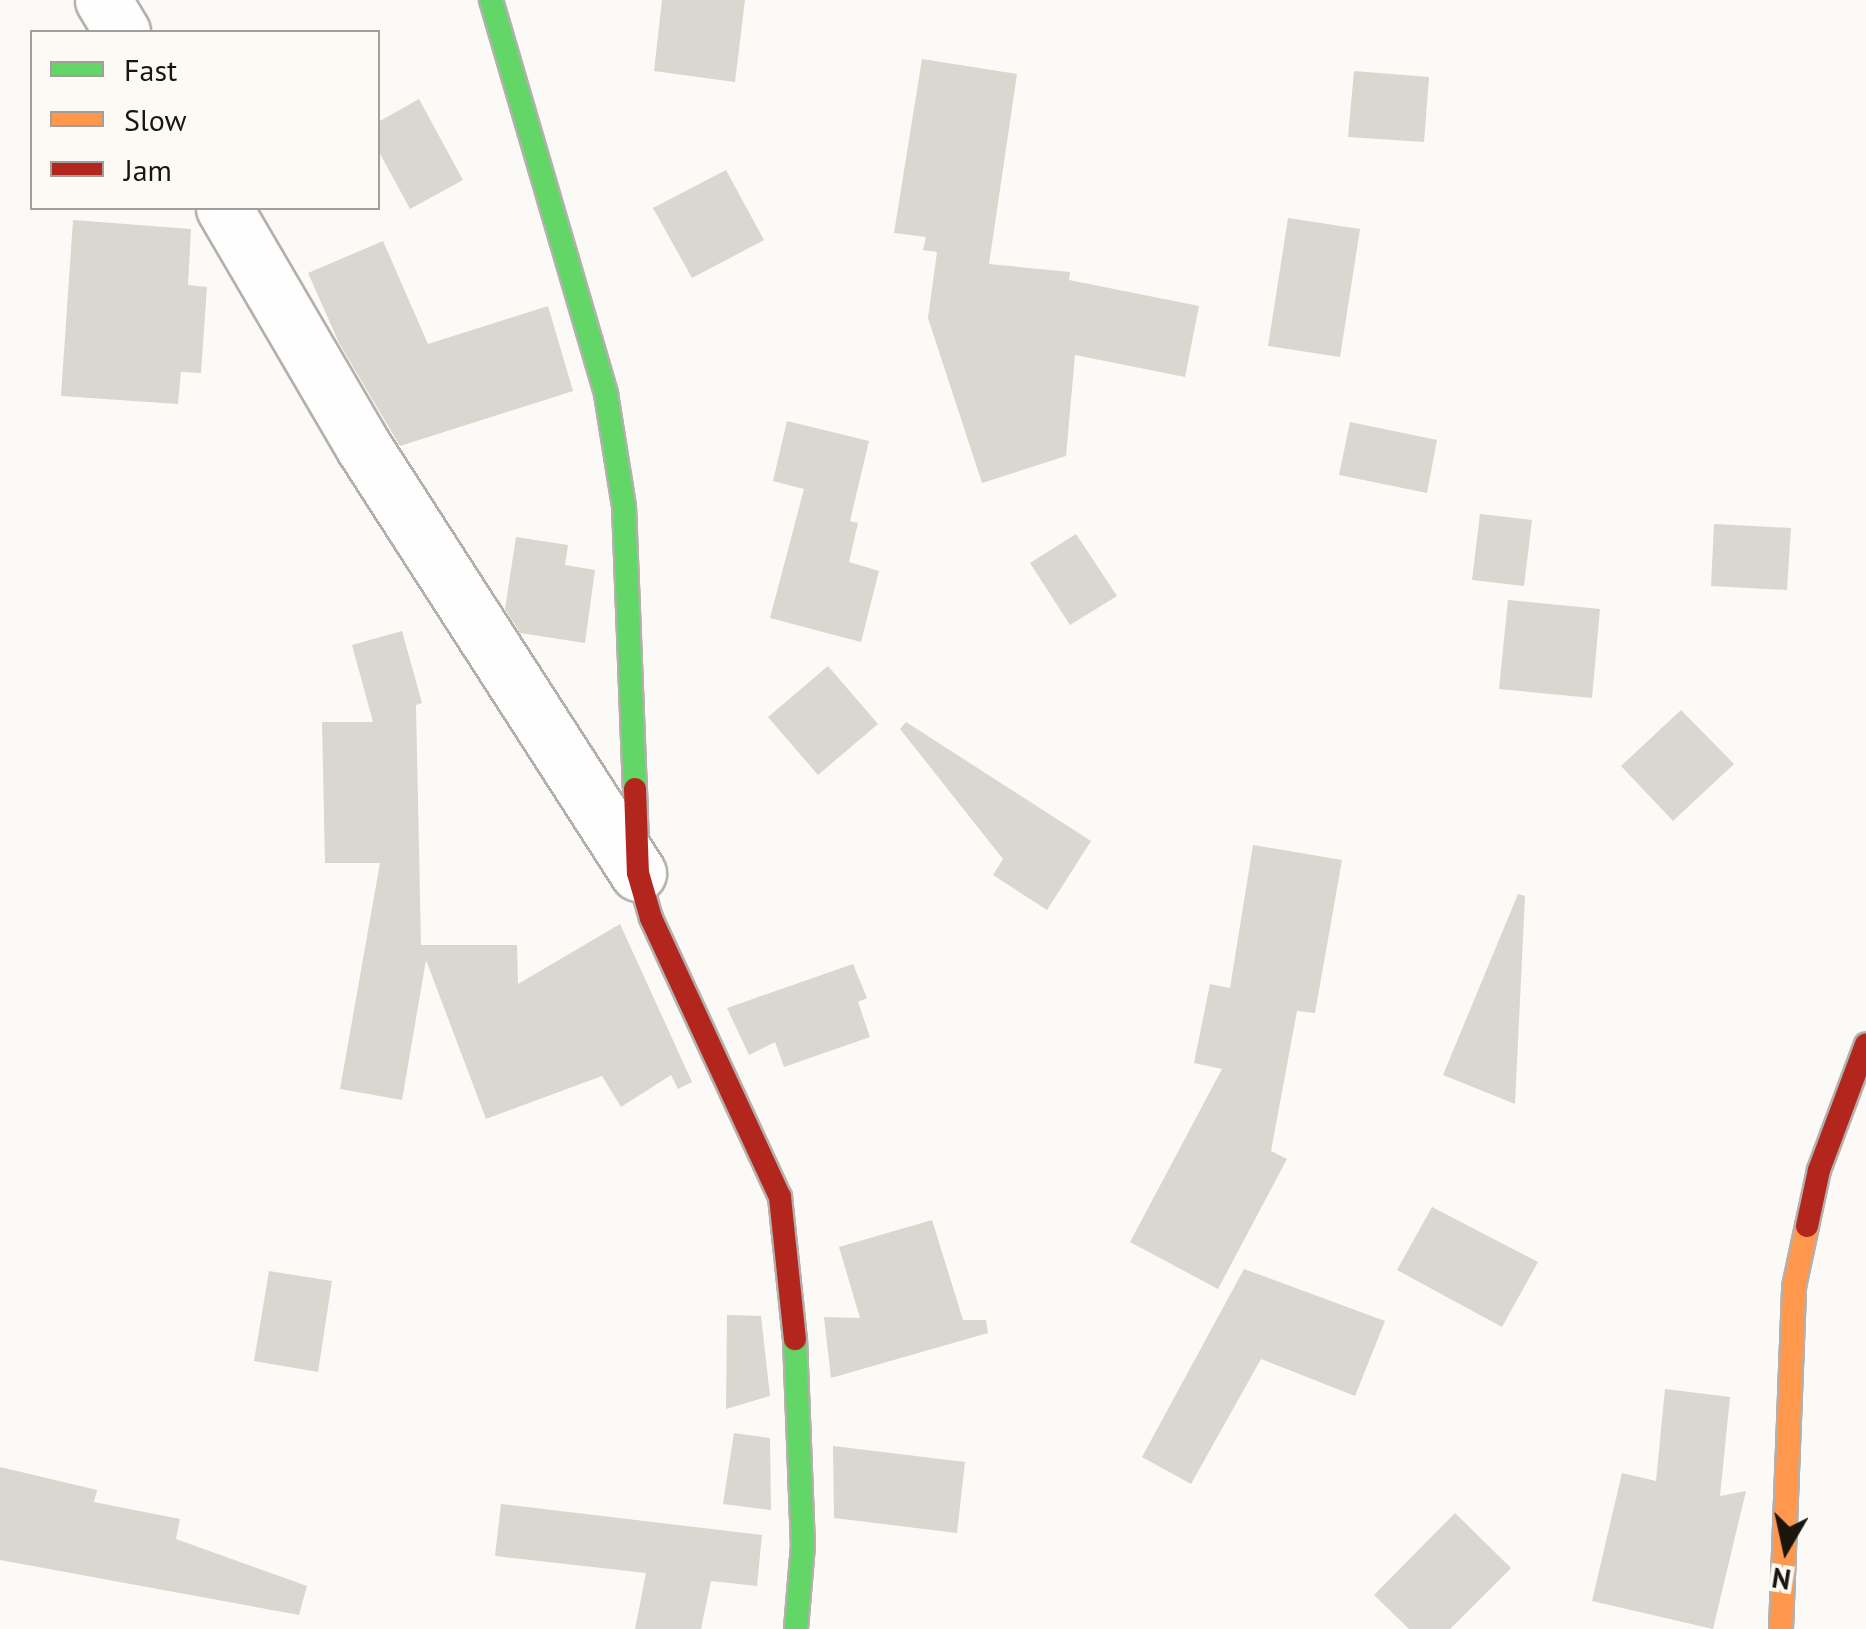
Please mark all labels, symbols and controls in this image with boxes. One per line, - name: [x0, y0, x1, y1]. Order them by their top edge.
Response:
- legend: [30, 30, 380, 210]
- text: Fast: [124, 50, 177, 89]
- text: Slow: [124, 100, 187, 139]
- text: Jam: [124, 150, 172, 189]
- north arrow: [1736, 1499, 1836, 1599]
- text: N: [1769, 1559, 1793, 1599]

